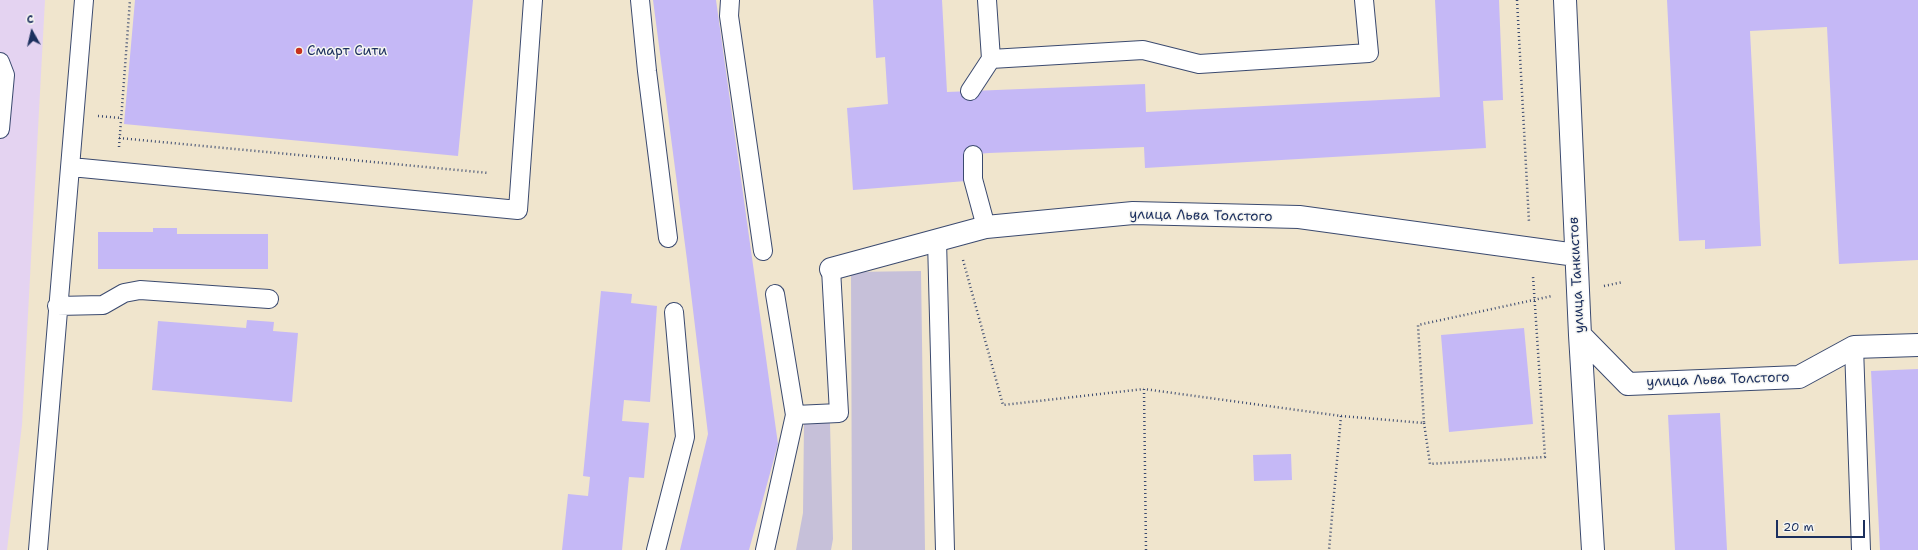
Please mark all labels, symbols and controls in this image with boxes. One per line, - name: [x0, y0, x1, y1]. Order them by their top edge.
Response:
- north arrow: [12, 12, 52, 52]
- text: С: [26, 12, 35, 28]
- place label: Смарт Сити: [307, 43, 387, 59]
- marker: Смарт Сити: [294, 46, 304, 56]
- street label: улица Льва Толстого: [1129, 206, 1273, 226]
- street label: улица Танкистов: [1566, 216, 1588, 334]
- street label: улица Льва Толстого: [1646, 369, 1790, 391]
- scale bar: [1778, 512, 1867, 538]
- text: 20 m: [1783, 519, 1814, 535]

